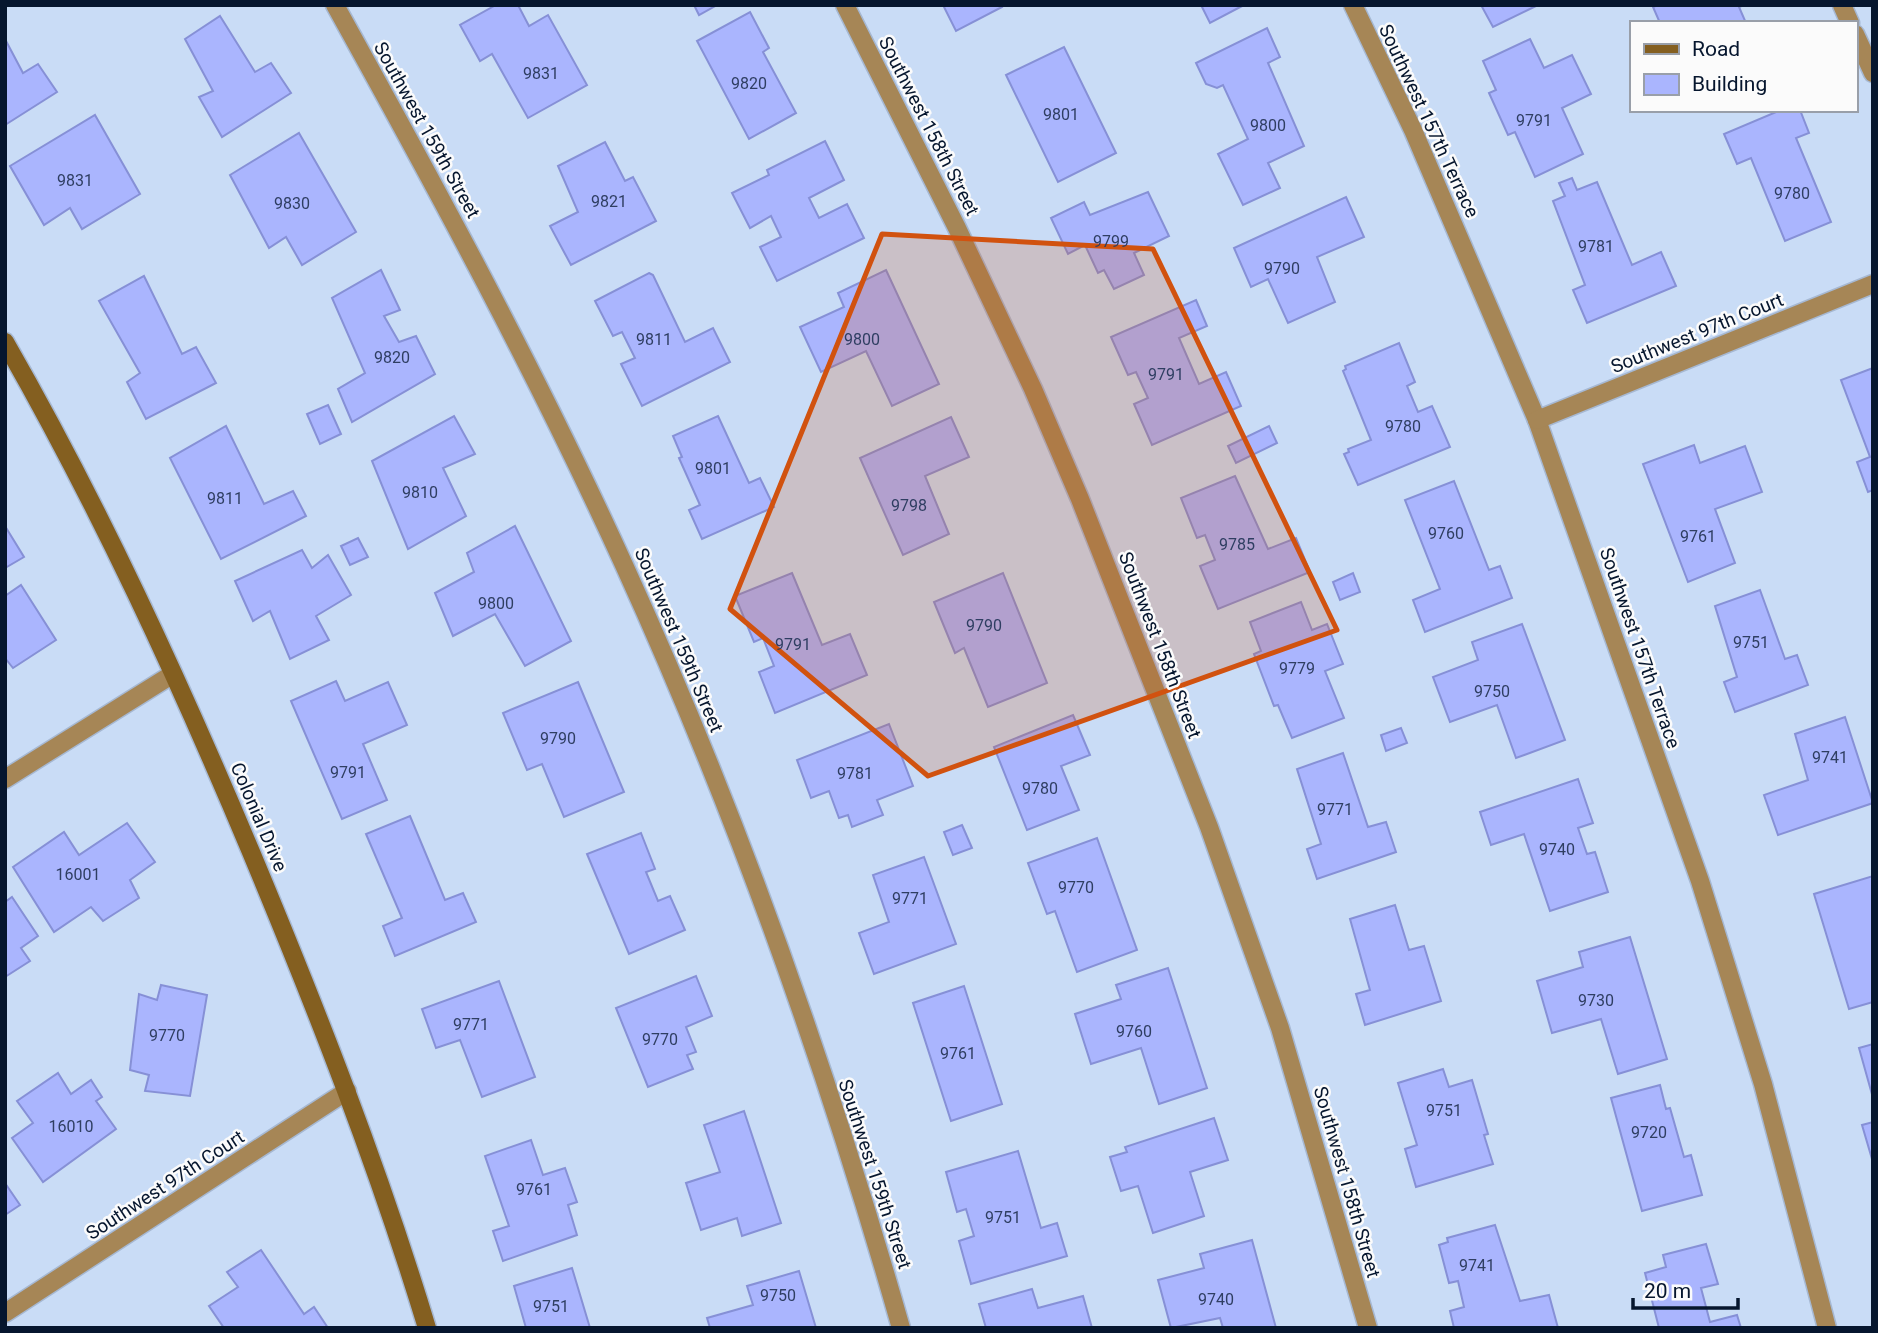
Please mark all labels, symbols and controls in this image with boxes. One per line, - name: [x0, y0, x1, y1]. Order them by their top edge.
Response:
- street label: Southwest 157th Terrace: [1374, 21, 1484, 221]
- legend: [1630, 21, 1857, 112]
- street label: Southwest 158th Street: [874, 33, 984, 219]
- text: Road: [1692, 37, 1740, 61]
- street label: Southwest 159th Street: [369, 38, 485, 222]
- house number: 9831: [523, 64, 559, 83]
- text: Building: [1692, 72, 1767, 96]
- house number: 9820: [731, 74, 767, 93]
- house number: 9801: [1043, 105, 1079, 124]
- house number: 9791: [1516, 111, 1552, 130]
- house number: 9800: [1250, 116, 1286, 135]
- house number: 9831: [57, 171, 93, 190]
- house number: 9780: [1774, 184, 1810, 203]
- house number: 9821: [591, 192, 627, 211]
- house number: 9830: [274, 194, 310, 213]
- house number: 9799: [1093, 232, 1129, 251]
- house number: 9781: [1578, 237, 1614, 256]
- house number: 9790: [1264, 259, 1300, 278]
- street label: Southwest 97th Court: [1607, 288, 1787, 378]
- house number: 9811: [636, 330, 672, 349]
- house number: 9800: [844, 330, 880, 349]
- house number: 9820: [374, 348, 410, 367]
- house number: 9791: [1148, 365, 1184, 384]
- house number: 9780: [1385, 417, 1421, 436]
- house number: 9801: [695, 459, 731, 478]
- house number: 9810: [402, 483, 438, 502]
- house number: 9811: [207, 489, 243, 508]
- house number: 9798: [891, 496, 927, 515]
- house number: 9760: [1428, 524, 1464, 543]
- house number: 9761: [1680, 527, 1716, 546]
- house number: 9785: [1219, 535, 1255, 554]
- street label: Southwest 159th Street: [630, 544, 728, 736]
- street label: Southwest 157th Terrace: [1595, 545, 1685, 751]
- street label: Southwest 158th Street: [1114, 548, 1206, 742]
- house number: 9800: [478, 594, 514, 613]
- house number: 9790: [966, 616, 1002, 635]
- house number: 9751: [1733, 633, 1769, 652]
- house number: 9791: [775, 635, 811, 654]
- house number: 9779: [1279, 659, 1315, 678]
- house number: 9750: [1474, 682, 1510, 701]
- house number: 9790: [540, 729, 576, 748]
- house number: 9741: [1812, 748, 1848, 767]
- street label: Colonial Drive: [226, 759, 292, 875]
- house number: 9791: [330, 763, 366, 782]
- house number: 9781: [837, 764, 873, 783]
- house number: 9780: [1022, 779, 1058, 798]
- house number: 9771: [1317, 800, 1353, 819]
- house number: 9740: [1539, 840, 1575, 859]
- house number: 16001: [56, 865, 100, 884]
- house number: 9770: [1058, 878, 1094, 897]
- house number: 9771: [892, 889, 928, 908]
- house number: 9730: [1578, 991, 1614, 1010]
- house number: 9771: [453, 1015, 489, 1034]
- house number: 9760: [1116, 1022, 1152, 1041]
- house number: 9770: [149, 1026, 185, 1045]
- house number: 9770: [642, 1030, 678, 1049]
- house number: 9761: [940, 1044, 976, 1063]
- street label: Southwest 159th Street: [833, 1076, 917, 1272]
- street label: Southwest 158th Street: [1309, 1084, 1385, 1280]
- house number: 9751: [1426, 1101, 1462, 1120]
- house number: 16010: [49, 1117, 93, 1136]
- house number: 9720: [1631, 1123, 1667, 1142]
- street label: Southwest 97th Court: [82, 1125, 248, 1245]
- house number: 9761: [516, 1180, 552, 1199]
- house number: 9751: [985, 1208, 1021, 1227]
- house number: 9741: [1459, 1256, 1495, 1275]
- scale bar: [1633, 1266, 1738, 1310]
- text: 20 m: [1644, 1279, 1691, 1303]
- house number: 9750: [760, 1286, 796, 1305]
- house number: 9740: [1198, 1290, 1234, 1309]
- house number: 9751: [533, 1297, 569, 1316]

